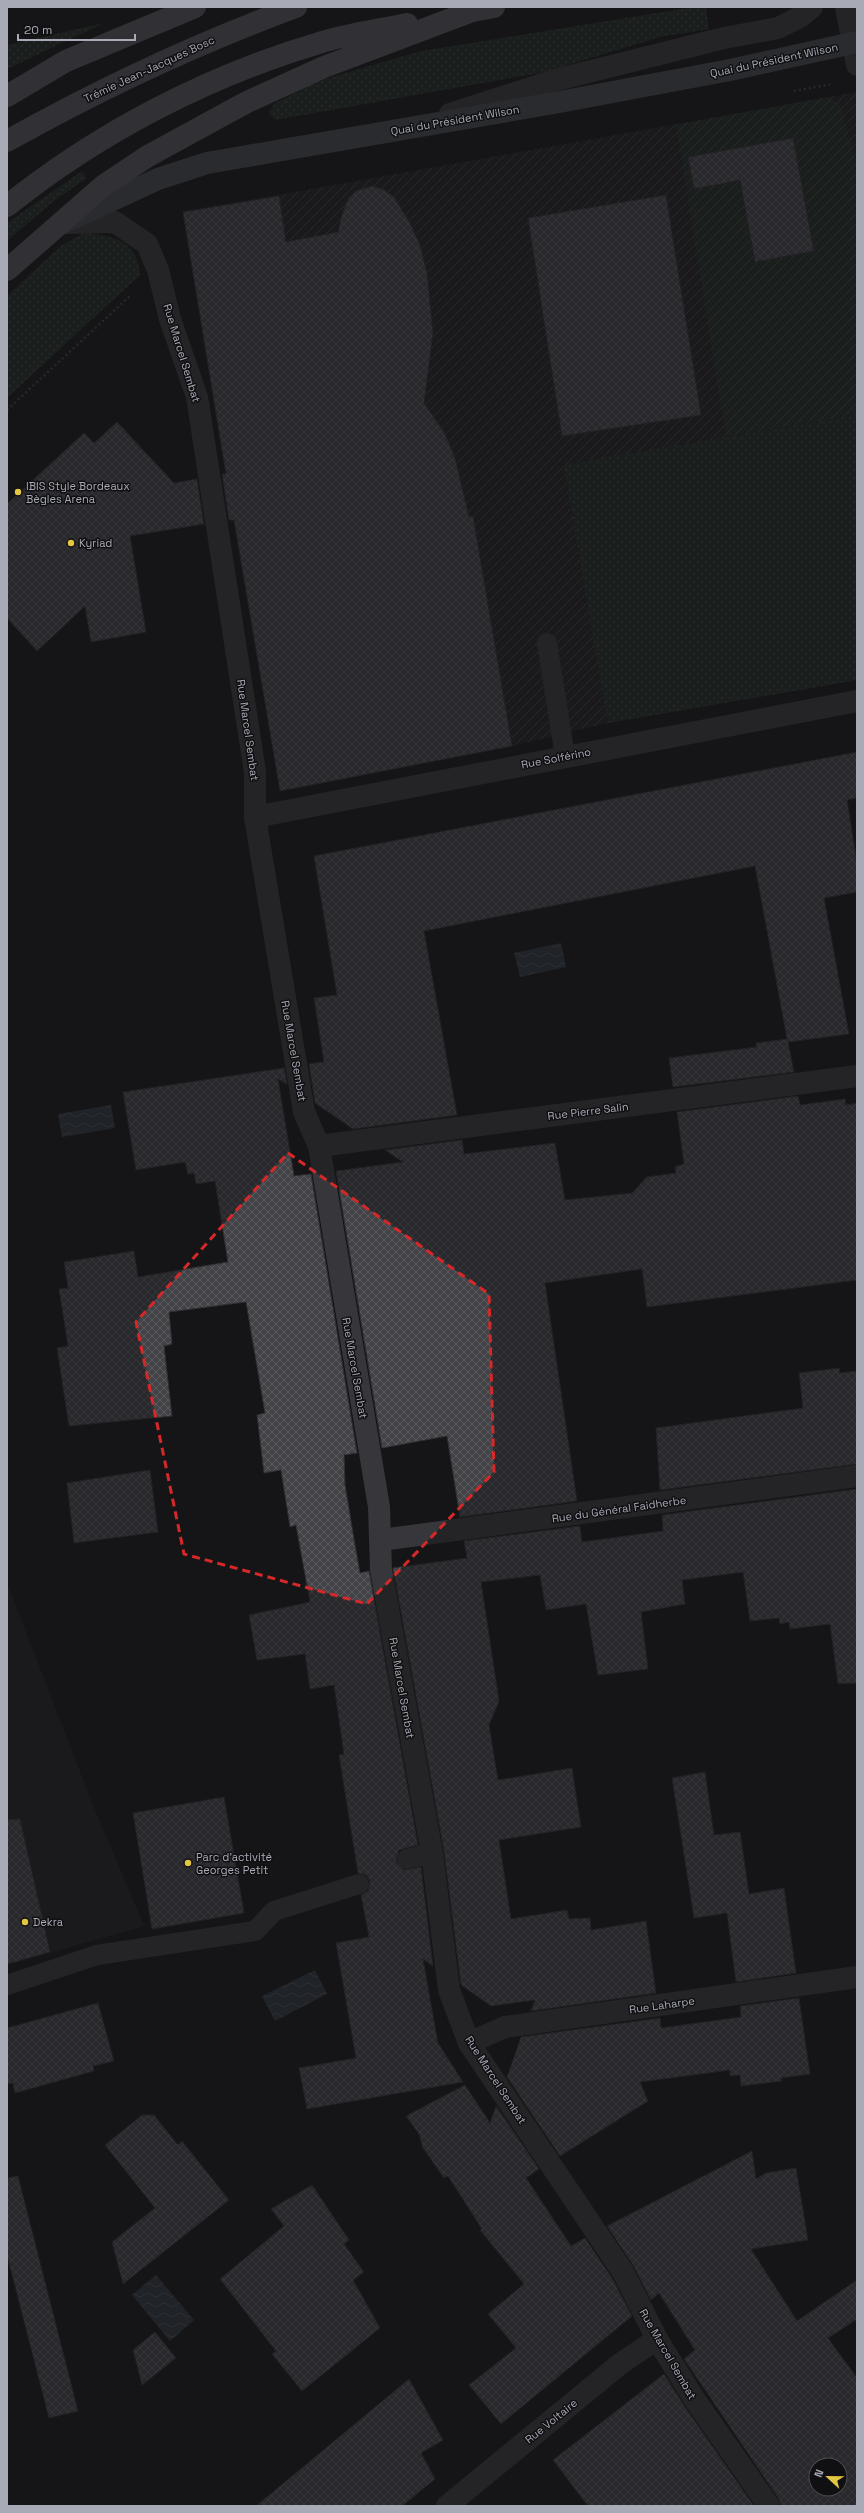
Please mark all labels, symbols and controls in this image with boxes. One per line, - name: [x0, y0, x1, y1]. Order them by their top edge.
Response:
- scale bar: [18, 16, 135, 42]
- text: 20 m: [24, 22, 52, 38]
- street label: Trémie Jean-Jacques Bosc: [81, 32, 217, 106]
- street label: Quai du Président Wilson: [709, 40, 839, 80]
- street label: Quai du Président Wilson: [390, 102, 520, 138]
- street label: Rue Marcel Sembat: [160, 302, 204, 404]
- place label: IBIS Style Bordeaux Bègles Arena: [26, 479, 130, 506]
- marker: IBIS Style Bordeaux Bègles Arena: [13, 487, 23, 497]
- place label: Kyriad: [79, 536, 112, 550]
- marker: Kyriad: [66, 538, 76, 548]
- street label: Rue Marcel Sembat: [234, 678, 262, 782]
- street label: Rue Solférino: [520, 744, 592, 772]
- street label: Rue Marcel Sembat: [278, 999, 310, 1103]
- street label: Rue Pierre Salin: [547, 1099, 629, 1123]
- street label: Rue Marcel Sembat: [339, 1316, 371, 1420]
- street label: Rue du Général Faidherbe: [551, 1493, 687, 1525]
- street label: Rue Marcel Sembat: [386, 1636, 418, 1740]
- place label: Parc d'activité Georges Petit: [196, 1850, 272, 1877]
- marker: Parc d'activité Georges Petit: [183, 1858, 193, 1868]
- place label: Dekra: [33, 1915, 64, 1929]
- marker: Dekra: [20, 1917, 30, 1927]
- street label: Rue Laharpe: [628, 1993, 696, 2017]
- street label: Rue Marcel Sembat: [462, 2033, 530, 2127]
- street label: Rue Marcel Sembat: [636, 2306, 700, 2402]
- street label: Rue Voltaire: [522, 2396, 580, 2446]
- north arrow: [808, 2457, 848, 2497]
- text: N: [811, 2467, 827, 2479]

